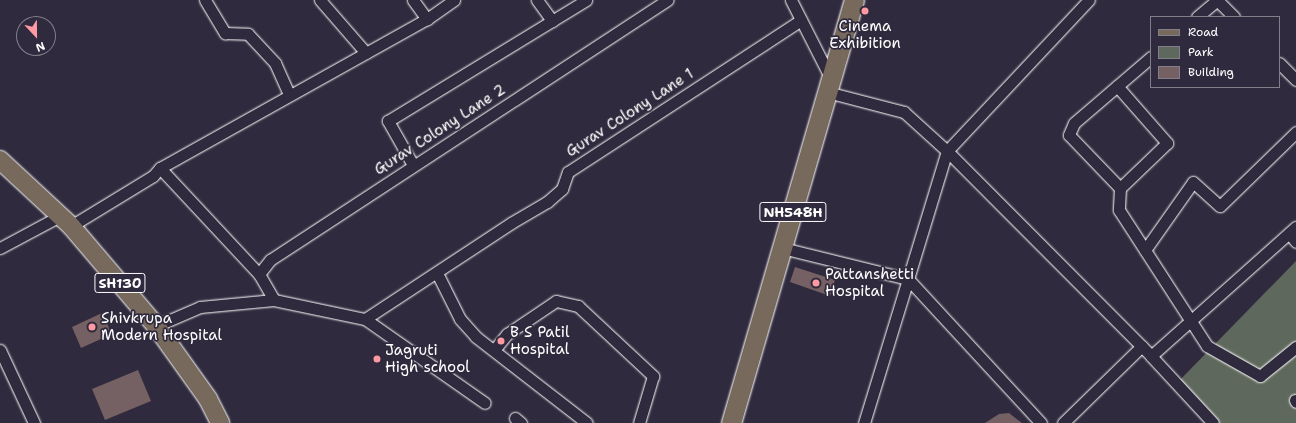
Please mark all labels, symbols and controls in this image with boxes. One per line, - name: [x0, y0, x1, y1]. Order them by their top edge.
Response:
- marker: Cinema Exhibition: [860, 6, 870, 16]
- north arrow: [16, 16, 56, 56]
- legend: [1150, 16, 1280, 88]
- place label: Cinema Exhibition: [829, 17, 901, 52]
- text: Road: [1188, 24, 1218, 40]
- text: N: [33, 38, 47, 55]
- text: Park: [1188, 44, 1214, 60]
- text: Building: [1188, 64, 1234, 80]
- street label: Gurav Colony Lane 1: [563, 65, 697, 161]
- street label: Gurav Colony Lane 2: [371, 81, 509, 179]
- road number: NH548H: [759, 200, 827, 224]
- place label: Pattanshetti Hospital: [825, 265, 914, 300]
- road number: SH130: [94, 271, 146, 295]
- marker: Pattanshetti Hospital: [810, 277, 822, 289]
- place label: Shivkrupa Modern Hospital: [101, 309, 222, 344]
- marker: Shivkrupa Modern Hospital: [86, 321, 98, 333]
- place label: B S Patil Hospital: [510, 323, 569, 358]
- marker: B S Patil Hospital: [495, 335, 507, 347]
- place label: Jagruti High school: [385, 341, 470, 376]
- marker: Jagruti High school: [372, 354, 382, 364]

